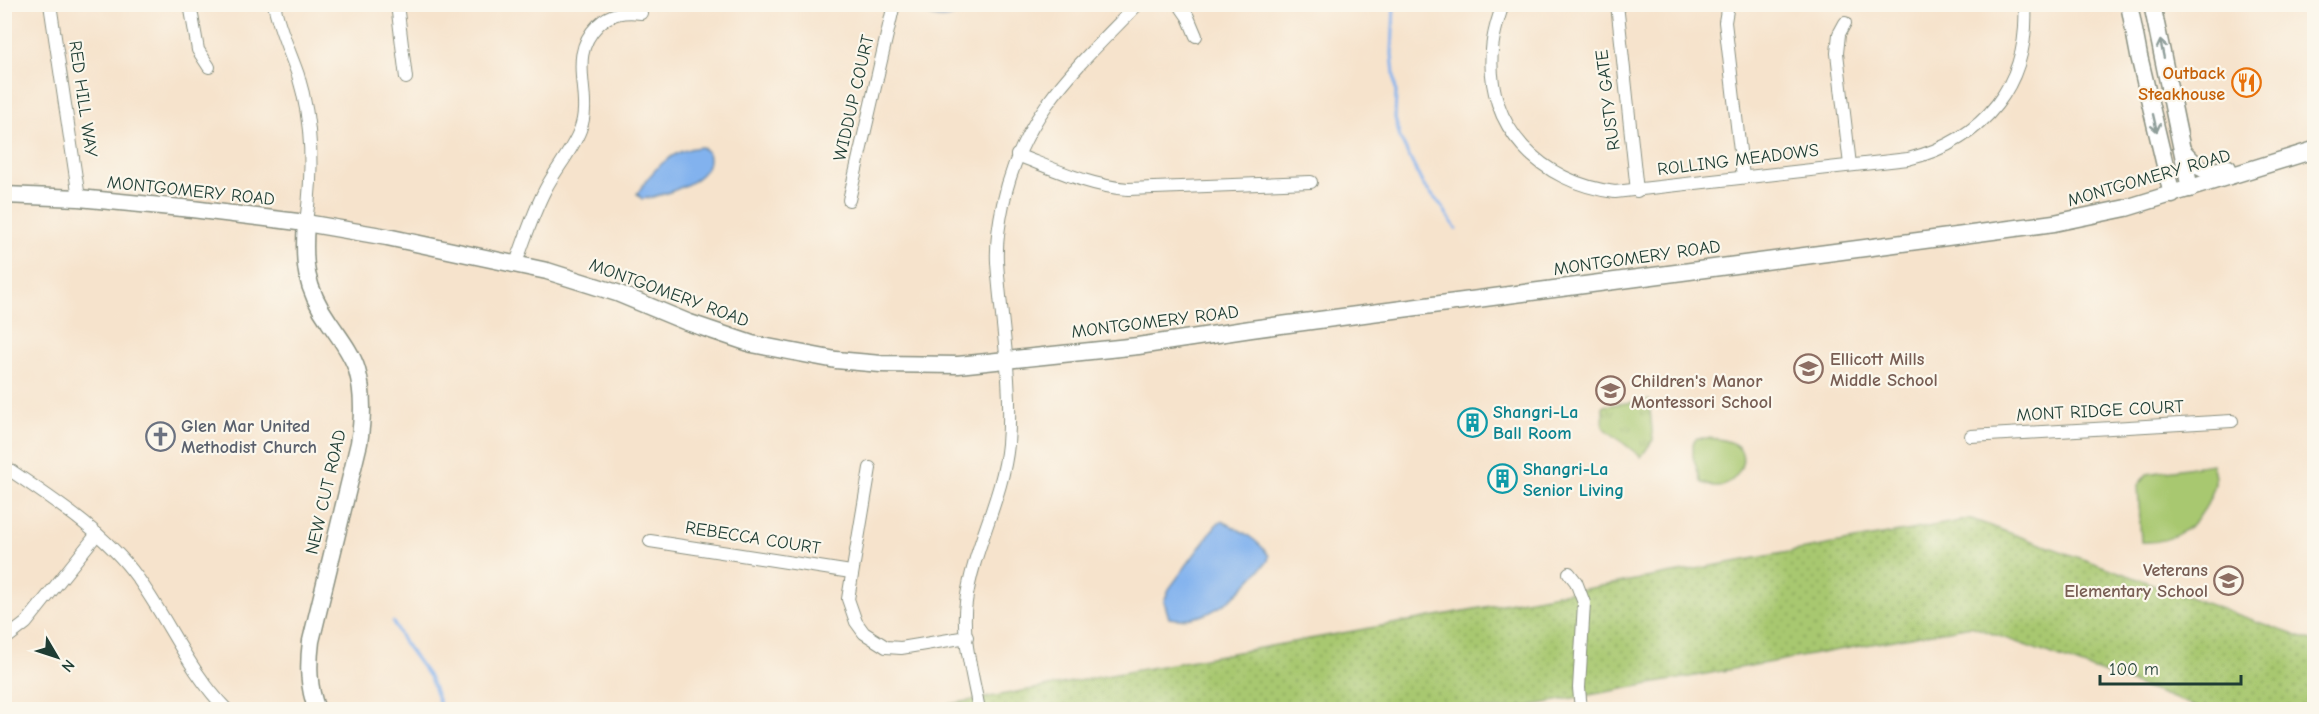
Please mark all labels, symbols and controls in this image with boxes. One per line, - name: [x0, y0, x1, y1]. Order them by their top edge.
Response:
- street label: WIDDUP COURT: [829, 32, 879, 163]
- street label: RED HILL WAY: [64, 39, 102, 159]
- one-way arrow: [2155, 40, 2167, 59]
- street label: RUSTY GATE: [1591, 48, 1625, 152]
- place label: Outback Steakhouse: [2138, 63, 2225, 105]
- restaurant icon: Outback Steakhouse: [2230, 67, 2262, 99]
- one-way arrow: [2149, 114, 2161, 133]
- street label: ROLLING MEADOWS: [1656, 140, 1820, 180]
- street label: MONTGOMERY ROAD: [2065, 145, 2233, 211]
- street label: MONTGOMERY ROAD: [106, 172, 276, 210]
- street label: MONTGOMERY ROAD: [1552, 236, 1722, 280]
- street label: MONTGOMERY ROAD: [586, 254, 752, 332]
- street label: MONTGOMERY ROAD: [1070, 301, 1240, 343]
- place label: Ellicott Mills Middle School: [1830, 349, 1938, 391]
- school or university icon: Ellicott Mills Middle School: [1793, 353, 1825, 385]
- place label: Children's Manor Montessori School: [1631, 371, 1772, 413]
- school or university icon: Children's Manor Montessori School: [1594, 375, 1626, 407]
- street label: MONT RIDGE COURT: [2016, 396, 2185, 426]
- place label: Shangri-La Ball Room: [1493, 402, 1578, 444]
- building icon: Shangri-La Ball Room: [1456, 406, 1488, 438]
- place label: Glen Mar United Methodist Church: [181, 416, 317, 458]
- church icon: Glen Mar United Methodist Church: [144, 420, 176, 452]
- street label: NEW CUT ROAD: [301, 428, 351, 556]
- place label: Shangri-La Senior Living: [1523, 459, 1624, 501]
- building icon: Shangri-La Senior Living: [1486, 463, 1518, 495]
- street label: REBECCA COURT: [684, 517, 823, 559]
- place label: Veterans Elementary School: [2064, 560, 2208, 602]
- school or university icon: Veterans Elementary School: [2213, 564, 2245, 596]
- north arrow: [27, 627, 87, 687]
- scale bar: [2100, 648, 2241, 686]
- text: N: [58, 656, 78, 676]
- text: 100 m: [2109, 659, 2159, 680]

